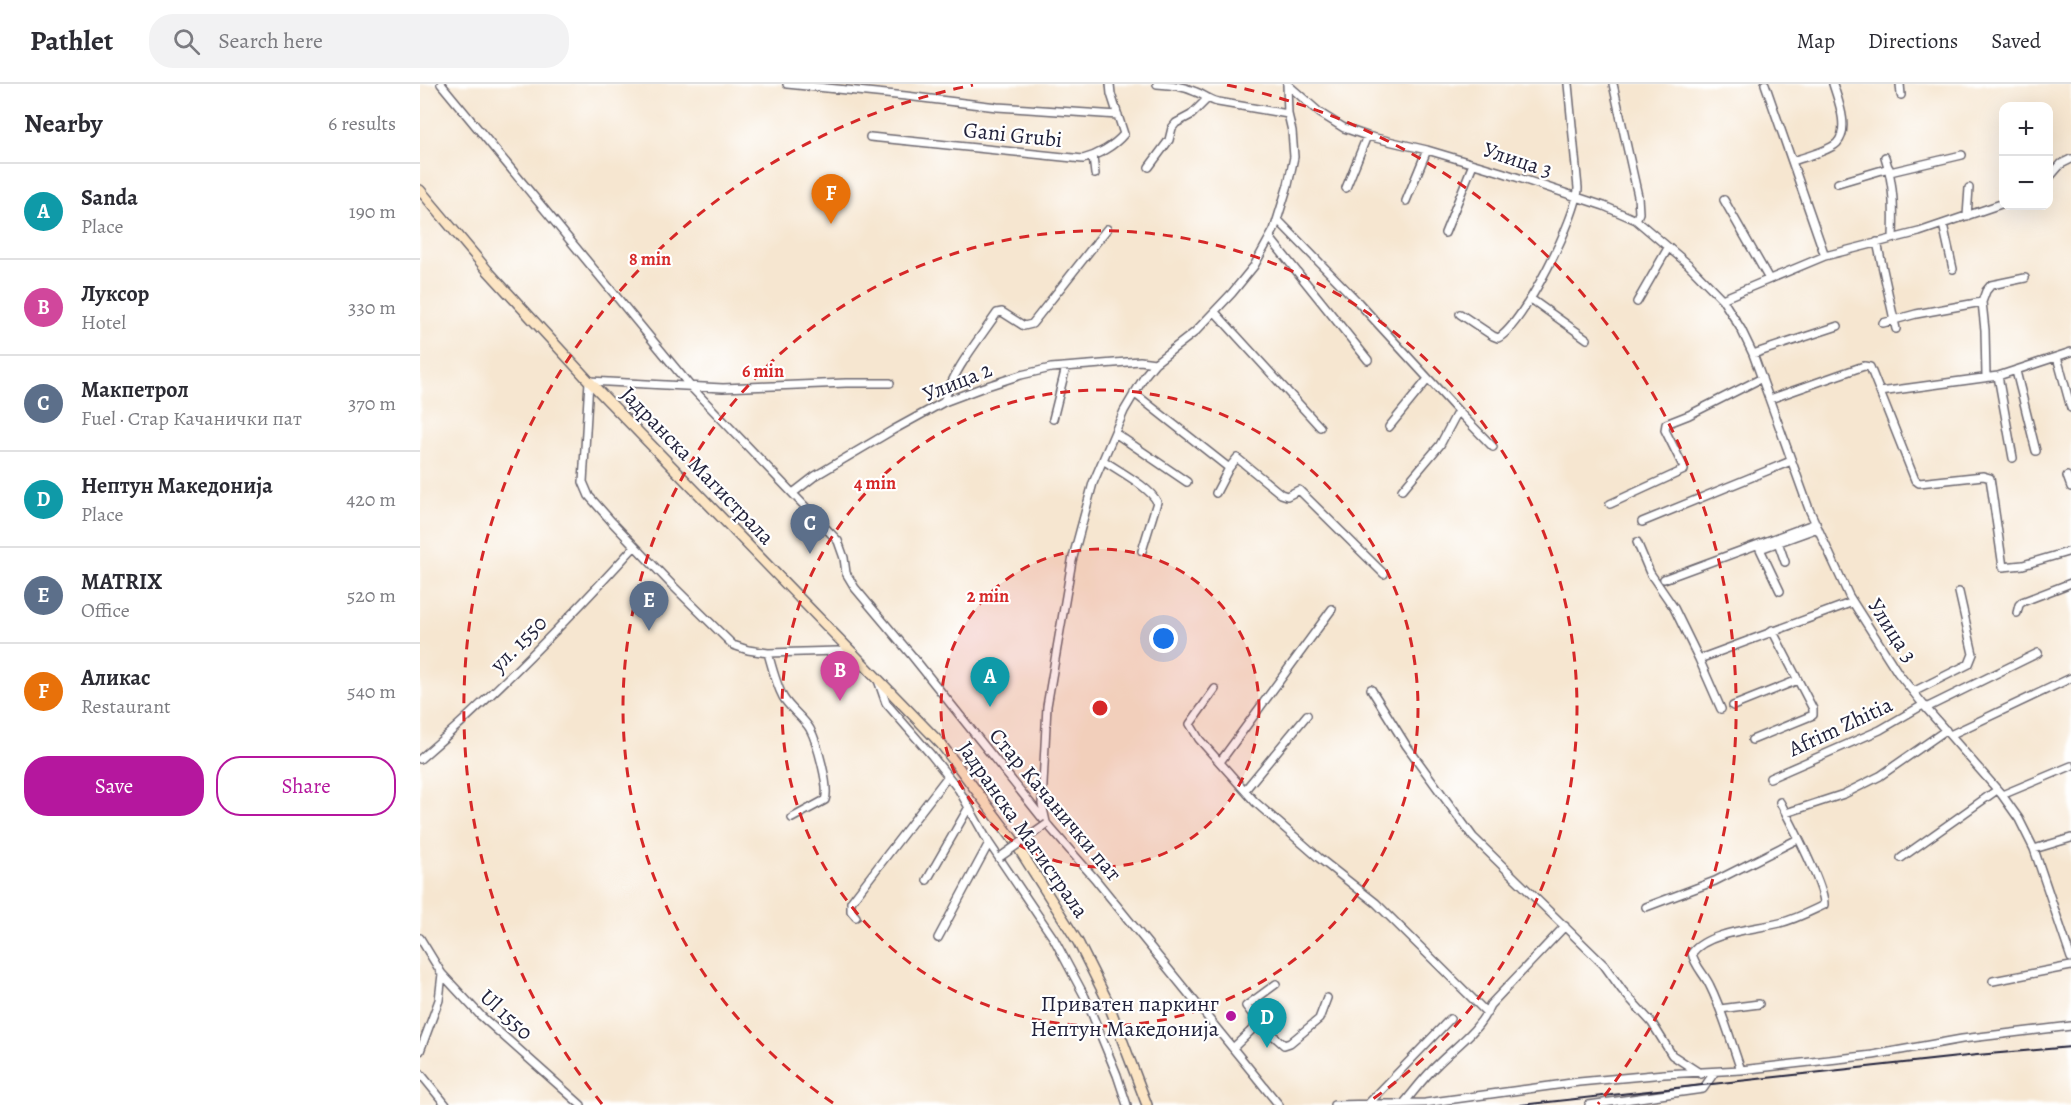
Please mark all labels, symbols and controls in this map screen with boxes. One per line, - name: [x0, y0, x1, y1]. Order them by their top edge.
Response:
- search box: [149, 14, 569, 68]
- text: Pathlet: [30, 22, 113, 60]
- icon: search: [170, 25, 203, 58]
- text: Search here: [218, 26, 323, 56]
- text: Map: [1797, 27, 1835, 55]
- text: Directions: [1868, 27, 1958, 55]
- text: Saved: [1991, 27, 2041, 55]
- map controls: [1999, 102, 2053, 210]
- button: +: [1999, 102, 2053, 156]
- text: Nearby: [24, 106, 103, 141]
- text: 6 results: [328, 110, 396, 137]
- street label: Gani Grubi: [962, 115, 1064, 155]
- street label: Улица 3: [1479, 135, 1556, 185]
- button: −: [1999, 156, 2053, 210]
- pin: F: [812, 174, 850, 224]
- text: Sanda: [81, 183, 138, 213]
- text: A: [37, 198, 50, 225]
- text: 190 m: [349, 198, 396, 225]
- text: Place: [81, 213, 123, 240]
- text: 8 min: [629, 247, 671, 271]
- text: Луксор: [81, 279, 149, 309]
- text: B: [37, 294, 50, 321]
- text: 330 m: [348, 294, 396, 321]
- text: Hotel: [81, 309, 126, 336]
- street label: Улица 2: [918, 354, 997, 409]
- text: 6 min: [742, 359, 784, 383]
- text: Макпетрол: [81, 375, 189, 405]
- street label: Јадранска Магистрала: [614, 380, 781, 552]
- text: C: [37, 390, 50, 417]
- text: 370 m: [348, 390, 396, 417]
- text: Fuel · Стар Качанички пат: [81, 405, 302, 432]
- text: Нептун Македонија: [81, 471, 273, 501]
- text: 4 min: [854, 471, 896, 495]
- text: D: [37, 486, 50, 513]
- text: 420 m: [346, 486, 396, 513]
- text: Place: [81, 501, 123, 528]
- pin: C: [790, 504, 830, 554]
- text: MATRIX: [81, 567, 162, 597]
- text: E: [38, 582, 49, 609]
- text: 520 m: [347, 582, 396, 609]
- pin: E: [630, 582, 668, 631]
- text: 2 min: [967, 584, 1009, 608]
- street label: Улица 3: [1860, 593, 1924, 669]
- text: Office: [81, 597, 130, 624]
- street label: ул. 1550: [483, 608, 554, 680]
- your location: [1149, 624, 1178, 653]
- pin: B: [820, 652, 860, 701]
- pin: A: [970, 658, 1010, 707]
- text: Аликас: [81, 663, 151, 693]
- text: F: [38, 678, 49, 705]
- text: 540 m: [347, 678, 396, 705]
- street label: Afrim Zhitia: [1783, 689, 1898, 764]
- text: Restaurant: [81, 693, 171, 720]
- centre of rings: [1090, 698, 1110, 718]
- street label: Стар Качанички пат: [982, 722, 1128, 888]
- street label: Јадранска Магистрала: [951, 735, 1096, 925]
- button: Save: [24, 756, 204, 816]
- button: Share: [216, 756, 396, 816]
- street label: Ul 1550: [473, 982, 540, 1047]
- place label: Приватен паркинг Нептун Македонија: [1031, 989, 1220, 1044]
- pin: D: [1248, 998, 1286, 1048]
- marker: Приватен паркинг Нептун Македонија: [1224, 1009, 1238, 1023]

